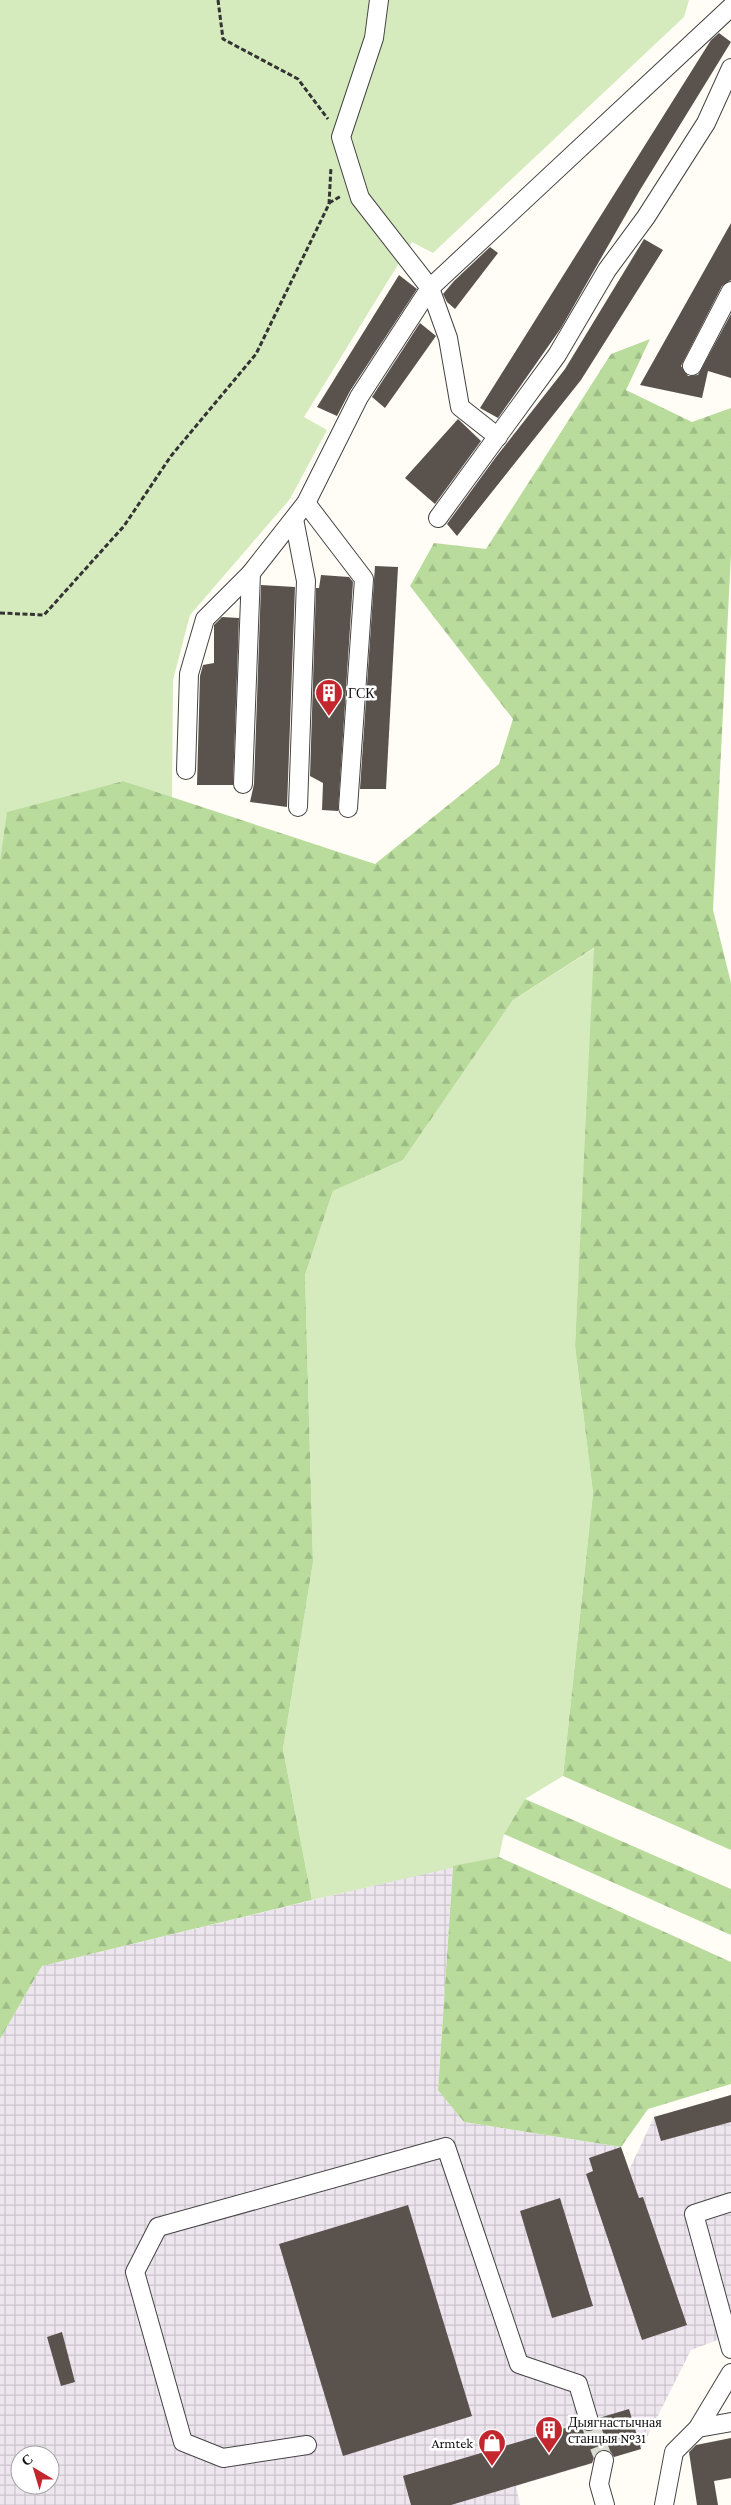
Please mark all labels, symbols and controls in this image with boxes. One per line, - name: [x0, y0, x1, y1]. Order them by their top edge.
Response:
- building icon: ГСК: [314, 678, 344, 717]
- place label: ГСК: [348, 685, 375, 701]
- place label: Дыягнастычная станцыя №31: [568, 2414, 662, 2446]
- building icon: Дыягнастычная станцыя №31: [534, 2415, 564, 2454]
- shop icon: Armtek: [477, 2428, 507, 2467]
- place label: Armtek: [431, 2435, 473, 2451]
- north arrow: [10, 2445, 60, 2495]
- text: С: [18, 2450, 36, 2469]

